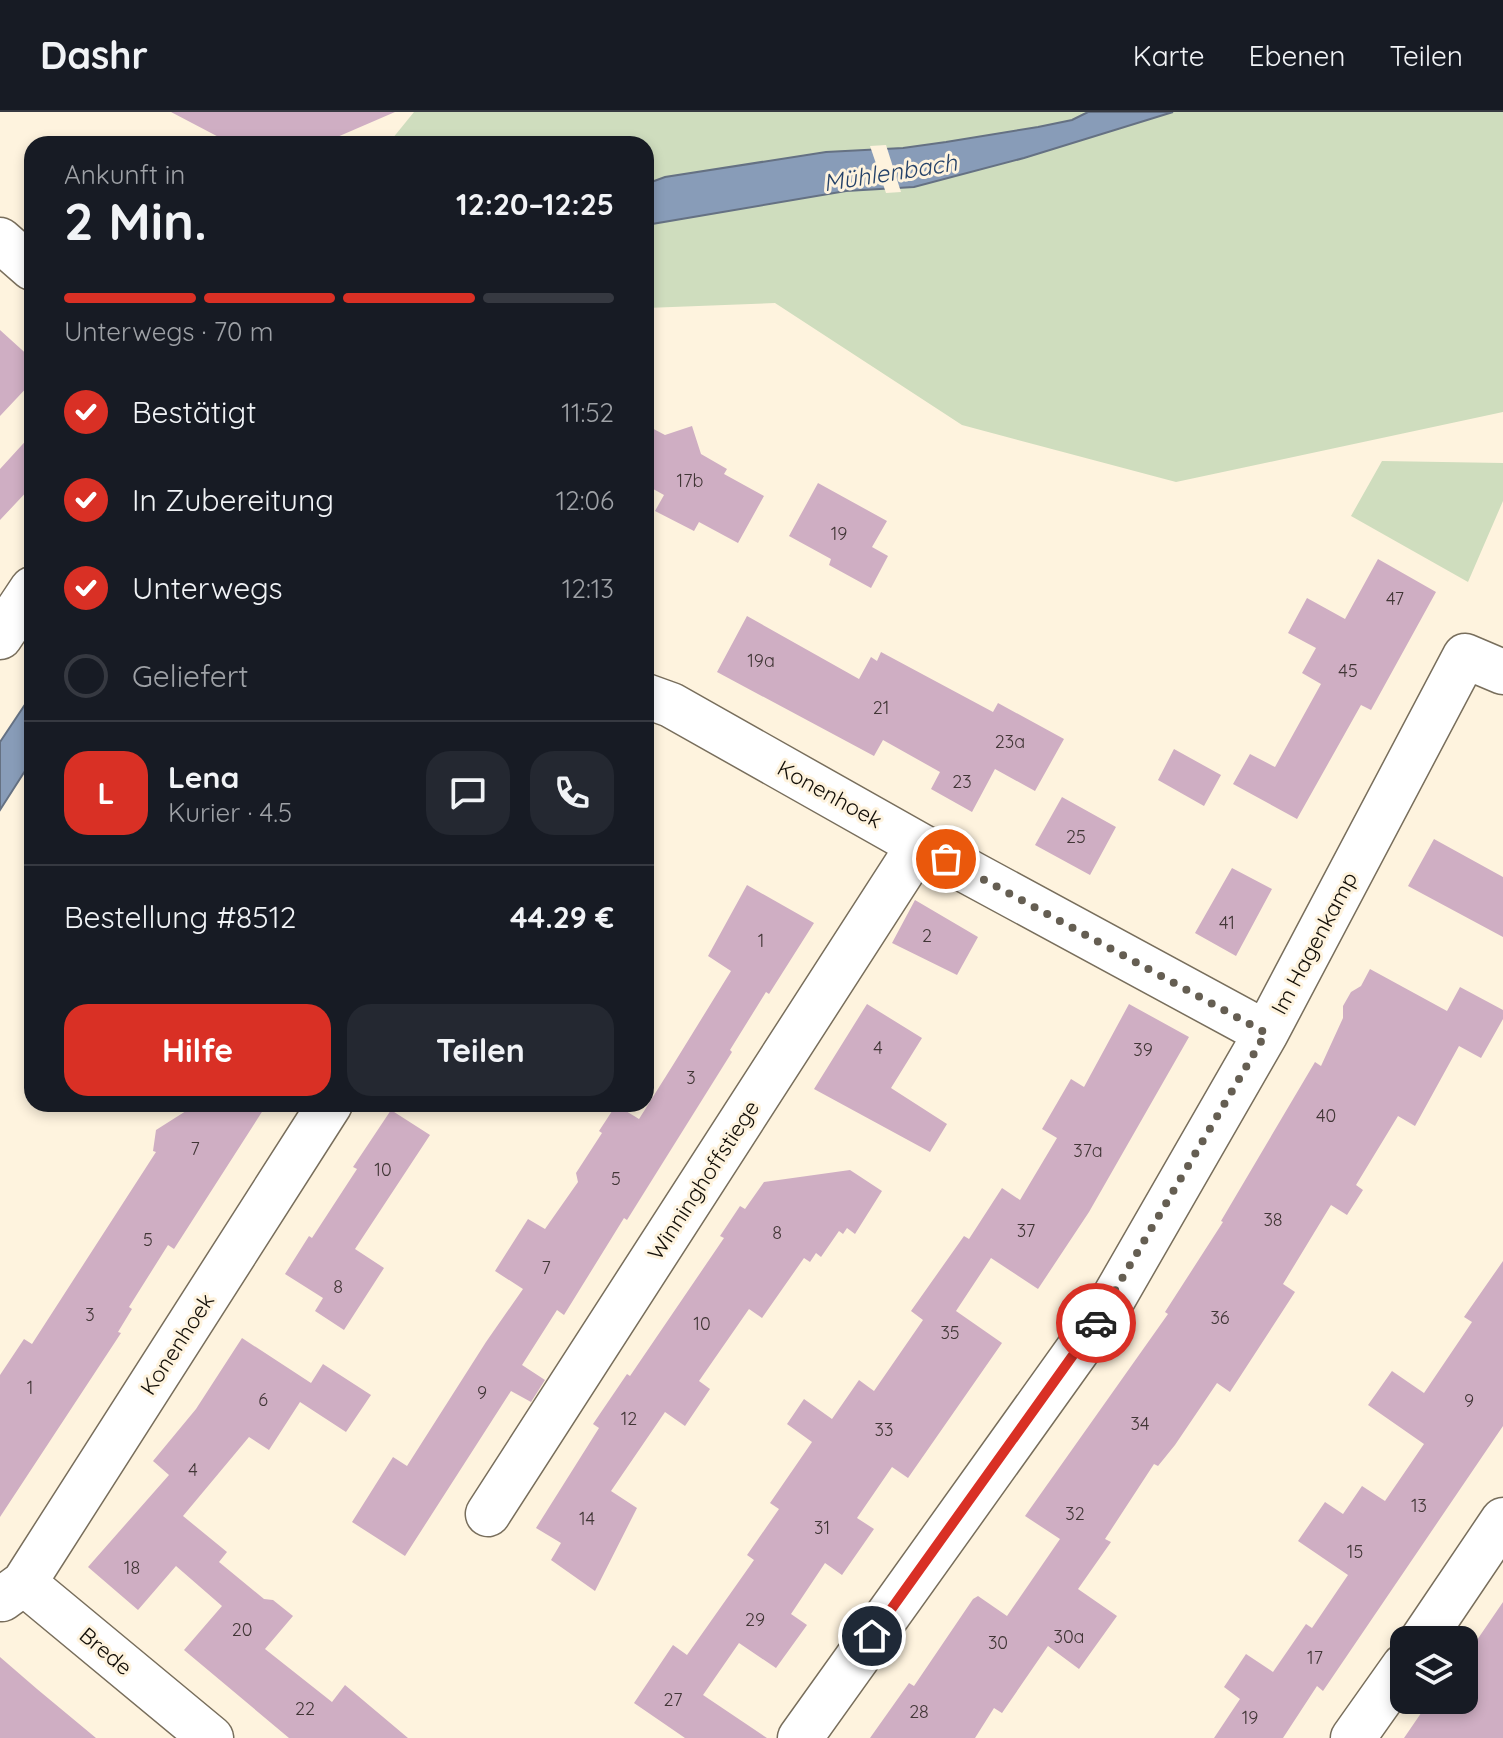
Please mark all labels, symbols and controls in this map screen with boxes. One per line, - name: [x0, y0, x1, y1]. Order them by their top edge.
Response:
- text: Dashr: [40, 31, 148, 79]
- text: Karte: [1133, 38, 1205, 73]
- text: Ebenen: [1249, 38, 1345, 73]
- text: Teilen: [1389, 38, 1463, 73]
- water label: Mühlenbach: [821, 147, 959, 197]
- text: Ankunft in: [64, 158, 185, 191]
- text: 12:20–12:25: [456, 185, 614, 223]
- text: 2 Min.: [64, 188, 207, 253]
- text: Unterwegs · 70 m: [64, 315, 273, 348]
- icon: check: [64, 390, 108, 434]
- text: Bestätigt: [132, 393, 256, 431]
- text: 11:52: [561, 396, 614, 429]
- house number: 17b: [677, 469, 703, 492]
- icon: check: [64, 478, 108, 522]
- text: In Zubereitung: [132, 481, 334, 519]
- text: 12:06: [556, 484, 614, 517]
- house number: 19: [831, 522, 847, 545]
- icon: check: [64, 566, 108, 610]
- text: Unterwegs: [132, 569, 283, 607]
- text: 12:13: [562, 572, 614, 605]
- house number: 47: [1386, 587, 1404, 610]
- house number: 19a: [747, 649, 775, 672]
- text: Geliefert: [132, 657, 248, 695]
- house number: 45: [1338, 659, 1358, 682]
- house number: 21: [873, 696, 889, 719]
- house number: 23a: [995, 730, 1025, 753]
- button: chat: [426, 751, 510, 835]
- button: phone: [530, 751, 614, 835]
- street label: Konenhoek: [773, 754, 887, 834]
- text: Lena: [168, 758, 239, 796]
- house number: 23: [952, 770, 972, 793]
- text: L: [98, 774, 114, 812]
- text: Kurier · 4.5: [168, 796, 292, 829]
- pin: [912, 825, 980, 893]
- house number: 25: [1066, 825, 1086, 848]
- icon: bag: [924, 837, 968, 881]
- street label: Im Hagenkamp: [1265, 867, 1363, 1019]
- text: Bestellung #8512: [64, 898, 296, 936]
- text: 44.29 €: [510, 898, 614, 936]
- house number: 41: [1219, 911, 1235, 934]
- house number: 2: [922, 924, 932, 947]
- house number: 1: [758, 929, 764, 952]
- button: Hilfe: [64, 1004, 331, 1096]
- button: Teilen: [347, 1004, 614, 1096]
- house number: 4: [873, 1036, 883, 1059]
- house number: 39: [1133, 1038, 1153, 1061]
- house number: 3: [686, 1066, 696, 1089]
- street label: Winninghoffstiege: [641, 1095, 765, 1265]
- house number: 40: [1316, 1104, 1336, 1127]
- house number: 7: [190, 1137, 200, 1160]
- house number: 37a: [1073, 1139, 1103, 1162]
- house number: 10: [374, 1158, 392, 1181]
- house number: 5: [611, 1167, 621, 1190]
- house number: 38: [1263, 1208, 1283, 1231]
- house number: 37: [1017, 1219, 1035, 1242]
- house number: 8: [772, 1221, 782, 1244]
- house number: 5: [143, 1228, 153, 1251]
- house number: 7: [541, 1256, 551, 1279]
- house number: 8: [333, 1275, 343, 1298]
- courier: [1056, 1283, 1136, 1363]
- street label: Konenhoek: [134, 1288, 220, 1400]
- icon: car: [1074, 1301, 1118, 1345]
- house number: 3: [85, 1303, 95, 1326]
- house number: 36: [1210, 1306, 1230, 1329]
- house number: 10: [693, 1312, 711, 1335]
- house number: 35: [940, 1321, 960, 1344]
- house number: 1: [27, 1376, 33, 1399]
- house number: 9: [477, 1381, 487, 1404]
- house number: 6: [258, 1388, 268, 1411]
- house number: 9: [1464, 1389, 1474, 1412]
- house number: 12: [621, 1407, 637, 1430]
- house number: 34: [1131, 1412, 1149, 1435]
- house number: 33: [875, 1418, 893, 1441]
- house number: 4: [188, 1458, 198, 1481]
- house number: 13: [1411, 1494, 1427, 1517]
- house number: 32: [1065, 1502, 1085, 1525]
- house number: 14: [579, 1507, 595, 1530]
- house number: 31: [814, 1516, 830, 1539]
- house number: 15: [1347, 1540, 1363, 1563]
- house number: 18: [124, 1556, 140, 1579]
- pin: [838, 1602, 906, 1670]
- house number: 29: [745, 1608, 765, 1631]
- icon: home: [850, 1614, 894, 1658]
- house number: 20: [232, 1618, 252, 1641]
- street label: Brede: [74, 1621, 138, 1681]
- house number: 30a: [1053, 1625, 1085, 1648]
- map controls: [1390, 1626, 1478, 1714]
- button: layers: [1390, 1626, 1478, 1714]
- house number: 30: [988, 1631, 1008, 1654]
- house number: 17: [1307, 1646, 1323, 1669]
- house number: 27: [664, 1688, 682, 1711]
- house number: 22: [295, 1697, 315, 1720]
- house number: 28: [909, 1700, 929, 1723]
- house number: 19: [1242, 1706, 1258, 1729]

